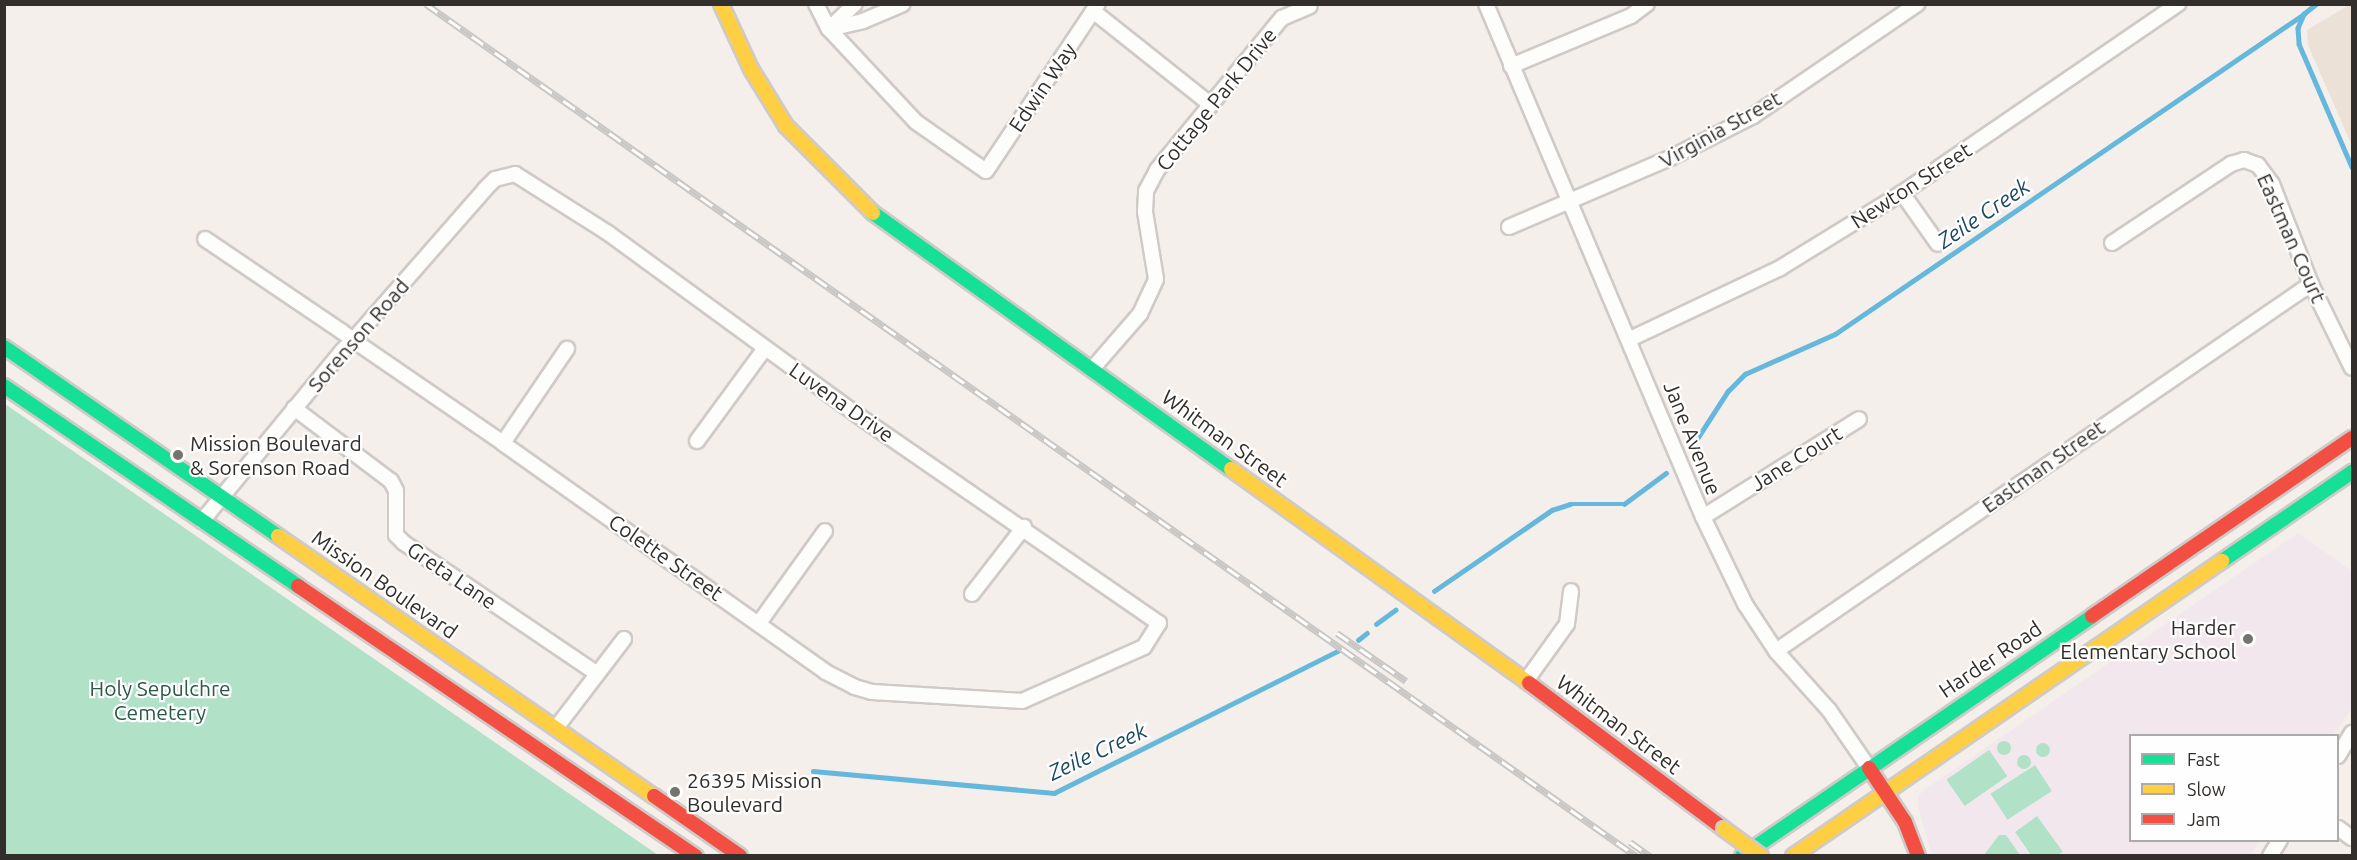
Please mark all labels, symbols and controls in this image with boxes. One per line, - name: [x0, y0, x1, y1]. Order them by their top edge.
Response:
- street label: Cottage Park Drive: [1150, 22, 1282, 176]
- street label: Edwin Way: [1003, 38, 1081, 136]
- street label: Virginia Street: [1655, 85, 1785, 173]
- street label: Newton Street: [1846, 137, 1976, 233]
- street label: Eastman Court: [2252, 169, 2332, 307]
- water label: Zeile Creek: [1932, 172, 2034, 254]
- street label: Sorenson Road: [302, 273, 414, 397]
- street label: Luvena Drive: [785, 357, 899, 447]
- street label: Jane Avenue: [1659, 378, 1727, 498]
- street label: Whitman Street: [1157, 384, 1293, 492]
- street label: Eastman Street: [1977, 414, 2109, 518]
- street label: Jane Court: [1746, 420, 1846, 496]
- place label: Mission Boulevard & Sorenson Road: [190, 430, 362, 480]
- marker: Mission Boulevard & Sorenson Road: [171, 448, 185, 462]
- street label: Colette Street: [604, 508, 728, 606]
- street label: Mission Boulevard: [307, 524, 463, 644]
- street label: Greta Lane: [403, 536, 501, 614]
- place label: Harder Elementary School: [2060, 614, 2236, 664]
- street label: Harder Road: [1934, 615, 2046, 703]
- marker: Harder Elementary School: [2241, 632, 2255, 646]
- street label: Whitman Street: [1552, 669, 1686, 779]
- park label: Holy Sepulchre Cemetery: [90, 675, 230, 725]
- water label: Zeile Creek: [1043, 717, 1151, 785]
- legend: [2129, 734, 2339, 842]
- text: Fast: [2187, 749, 2220, 769]
- place label: 26395 Mission Boulevard: [687, 767, 822, 817]
- text: Slow: [2187, 779, 2226, 799]
- marker: 26395 Mission Boulevard: [668, 785, 682, 799]
- text: Jam: [2187, 809, 2221, 829]

